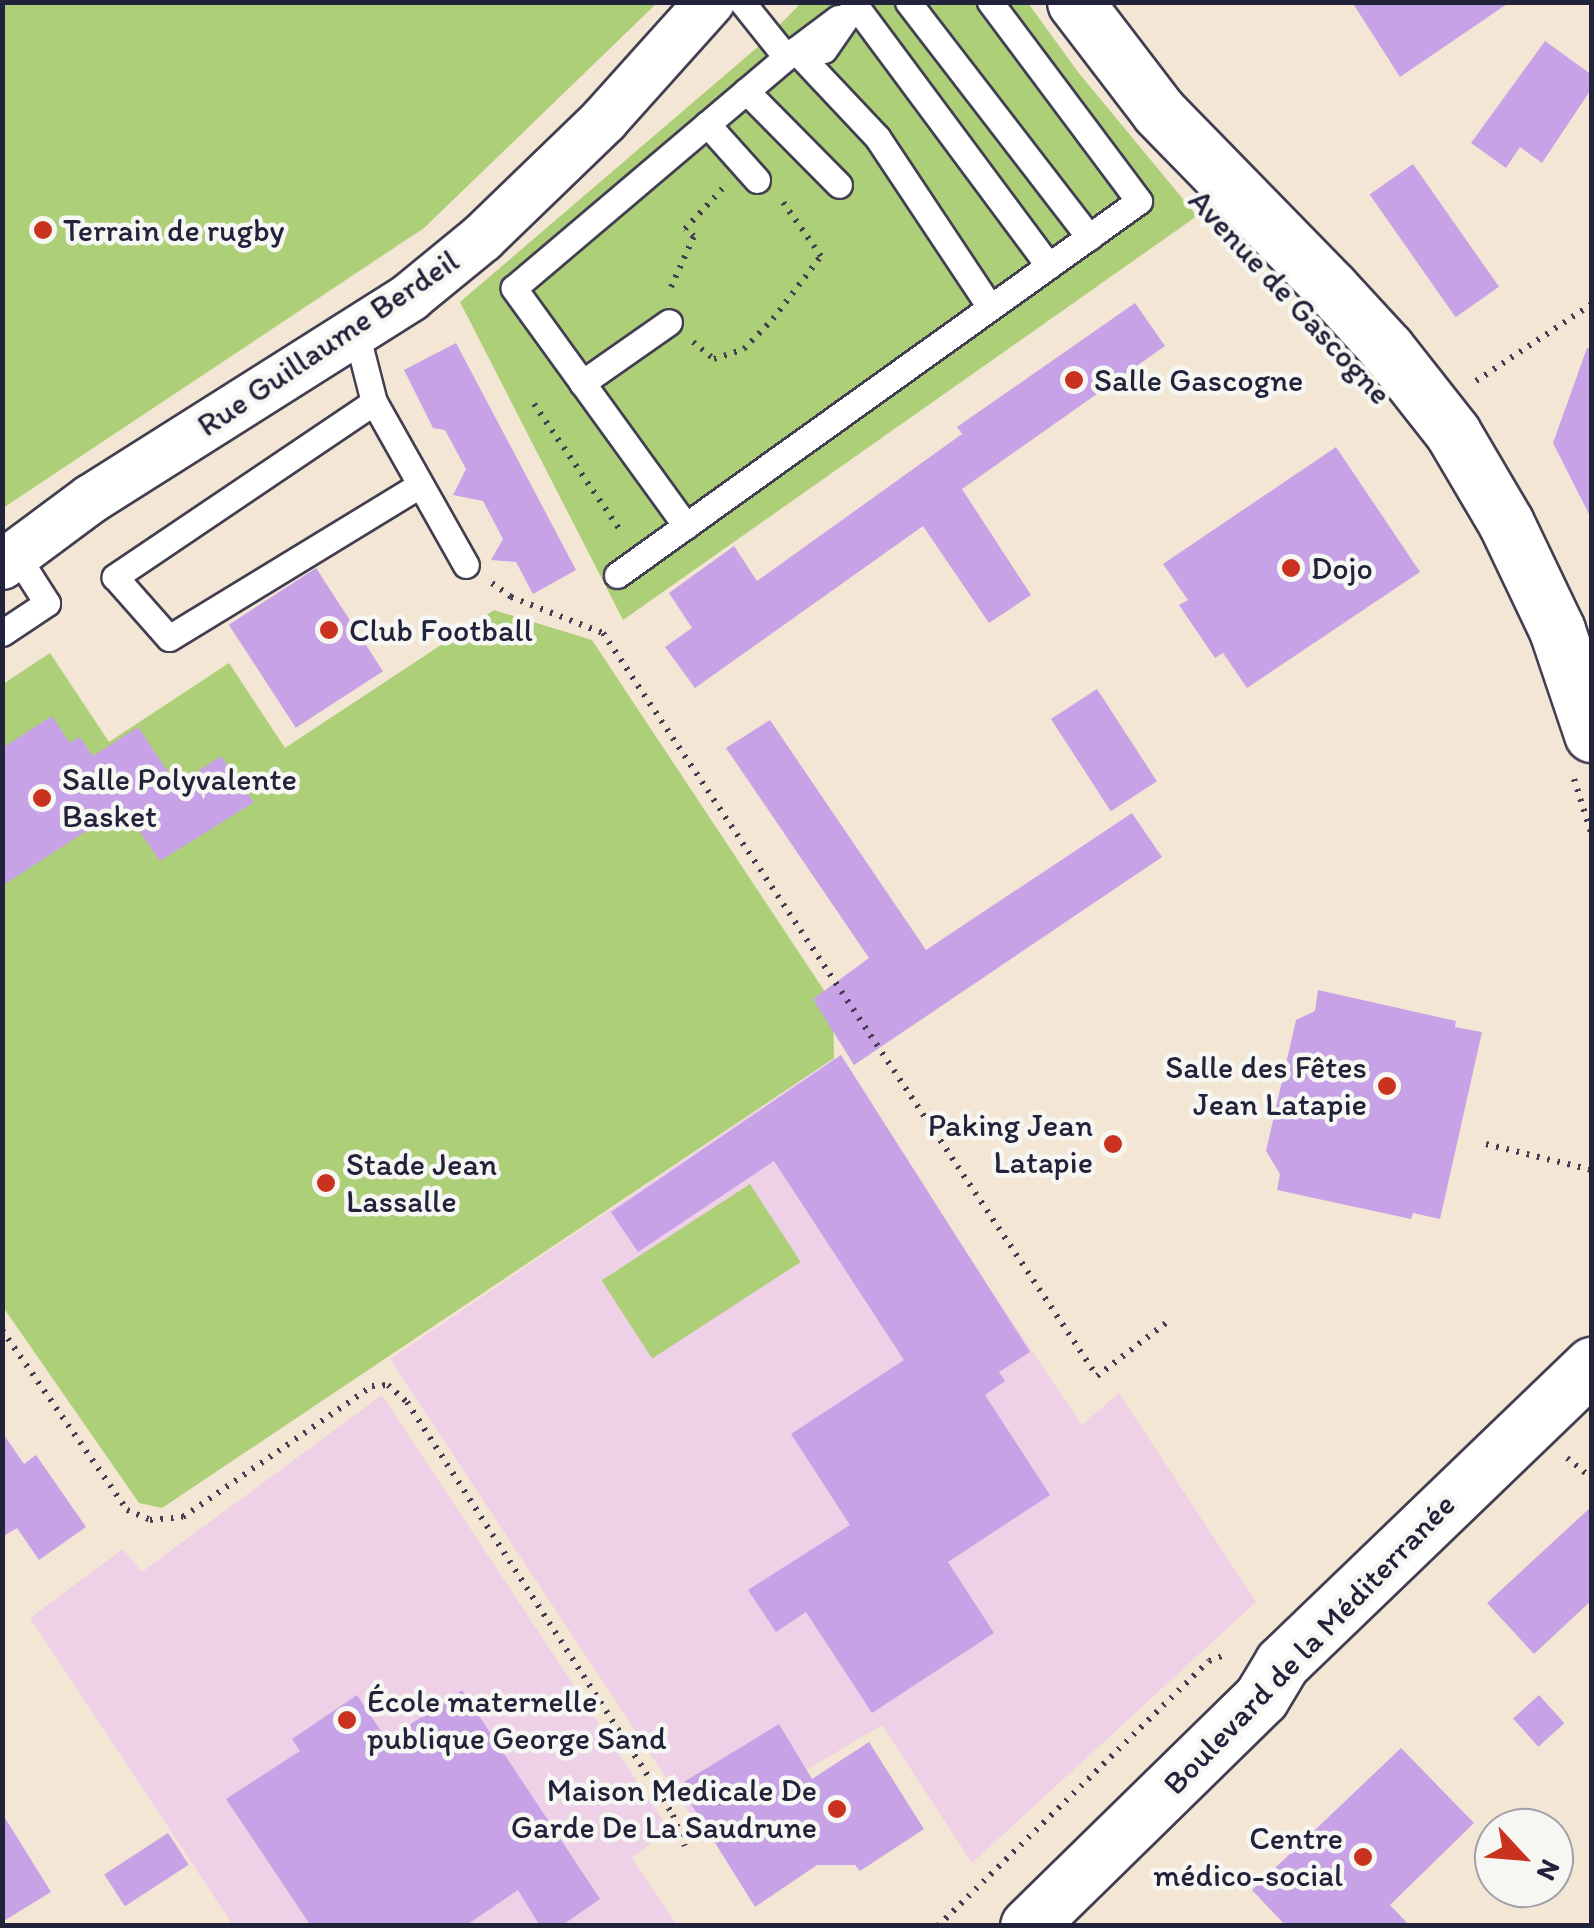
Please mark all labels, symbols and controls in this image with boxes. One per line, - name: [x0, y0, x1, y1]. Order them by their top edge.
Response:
- street label: Avenue de Gascogne: [1180, 181, 1400, 413]
- place label: Terrain de rugby: [63, 211, 285, 249]
- marker: Terrain de rugby: [32, 219, 54, 241]
- street label: Rue Guillaume Berdeil: [190, 241, 466, 445]
- place label: Salle Gascogne: [1094, 361, 1303, 399]
- marker: Salle Gascogne: [1063, 369, 1085, 391]
- place label: Dojo: [1311, 549, 1373, 587]
- marker: Dojo: [1280, 557, 1302, 579]
- place label: Club Football: [349, 611, 532, 649]
- marker: Club Football: [318, 619, 340, 641]
- place label: Salle Polyvalente Basket: [62, 761, 294, 836]
- marker: Salle Polyvalente Basket: [31, 787, 53, 809]
- place label: Salle des Fêtes Jean Latapie: [1165, 1049, 1367, 1124]
- marker: Salle des Fêtes Jean Latapie: [1376, 1075, 1398, 1097]
- place label: Paking Jean Latapie: [929, 1107, 1093, 1182]
- marker: Paking Jean Latapie: [1102, 1133, 1124, 1155]
- place label: Stade Jean Lassalle: [346, 1146, 497, 1221]
- marker: Stade Jean Lassalle: [315, 1172, 337, 1194]
- street label: Boulevard de la Méditerranée: [1155, 1485, 1463, 1803]
- place label: École maternelle publique George Sand: [367, 1683, 667, 1758]
- marker: École maternelle publique George Sand: [336, 1709, 358, 1731]
- place label: Maison Medicale De Garde De La Saudrune: [509, 1772, 817, 1847]
- marker: Maison Medicale De Garde De La Saudrune: [826, 1798, 848, 1820]
- north arrow: [1474, 1808, 1574, 1908]
- place label: Centre médico-social: [1153, 1820, 1343, 1895]
- marker: Centre médico-social: [1352, 1846, 1374, 1868]
- text: N: [1530, 1854, 1569, 1886]

